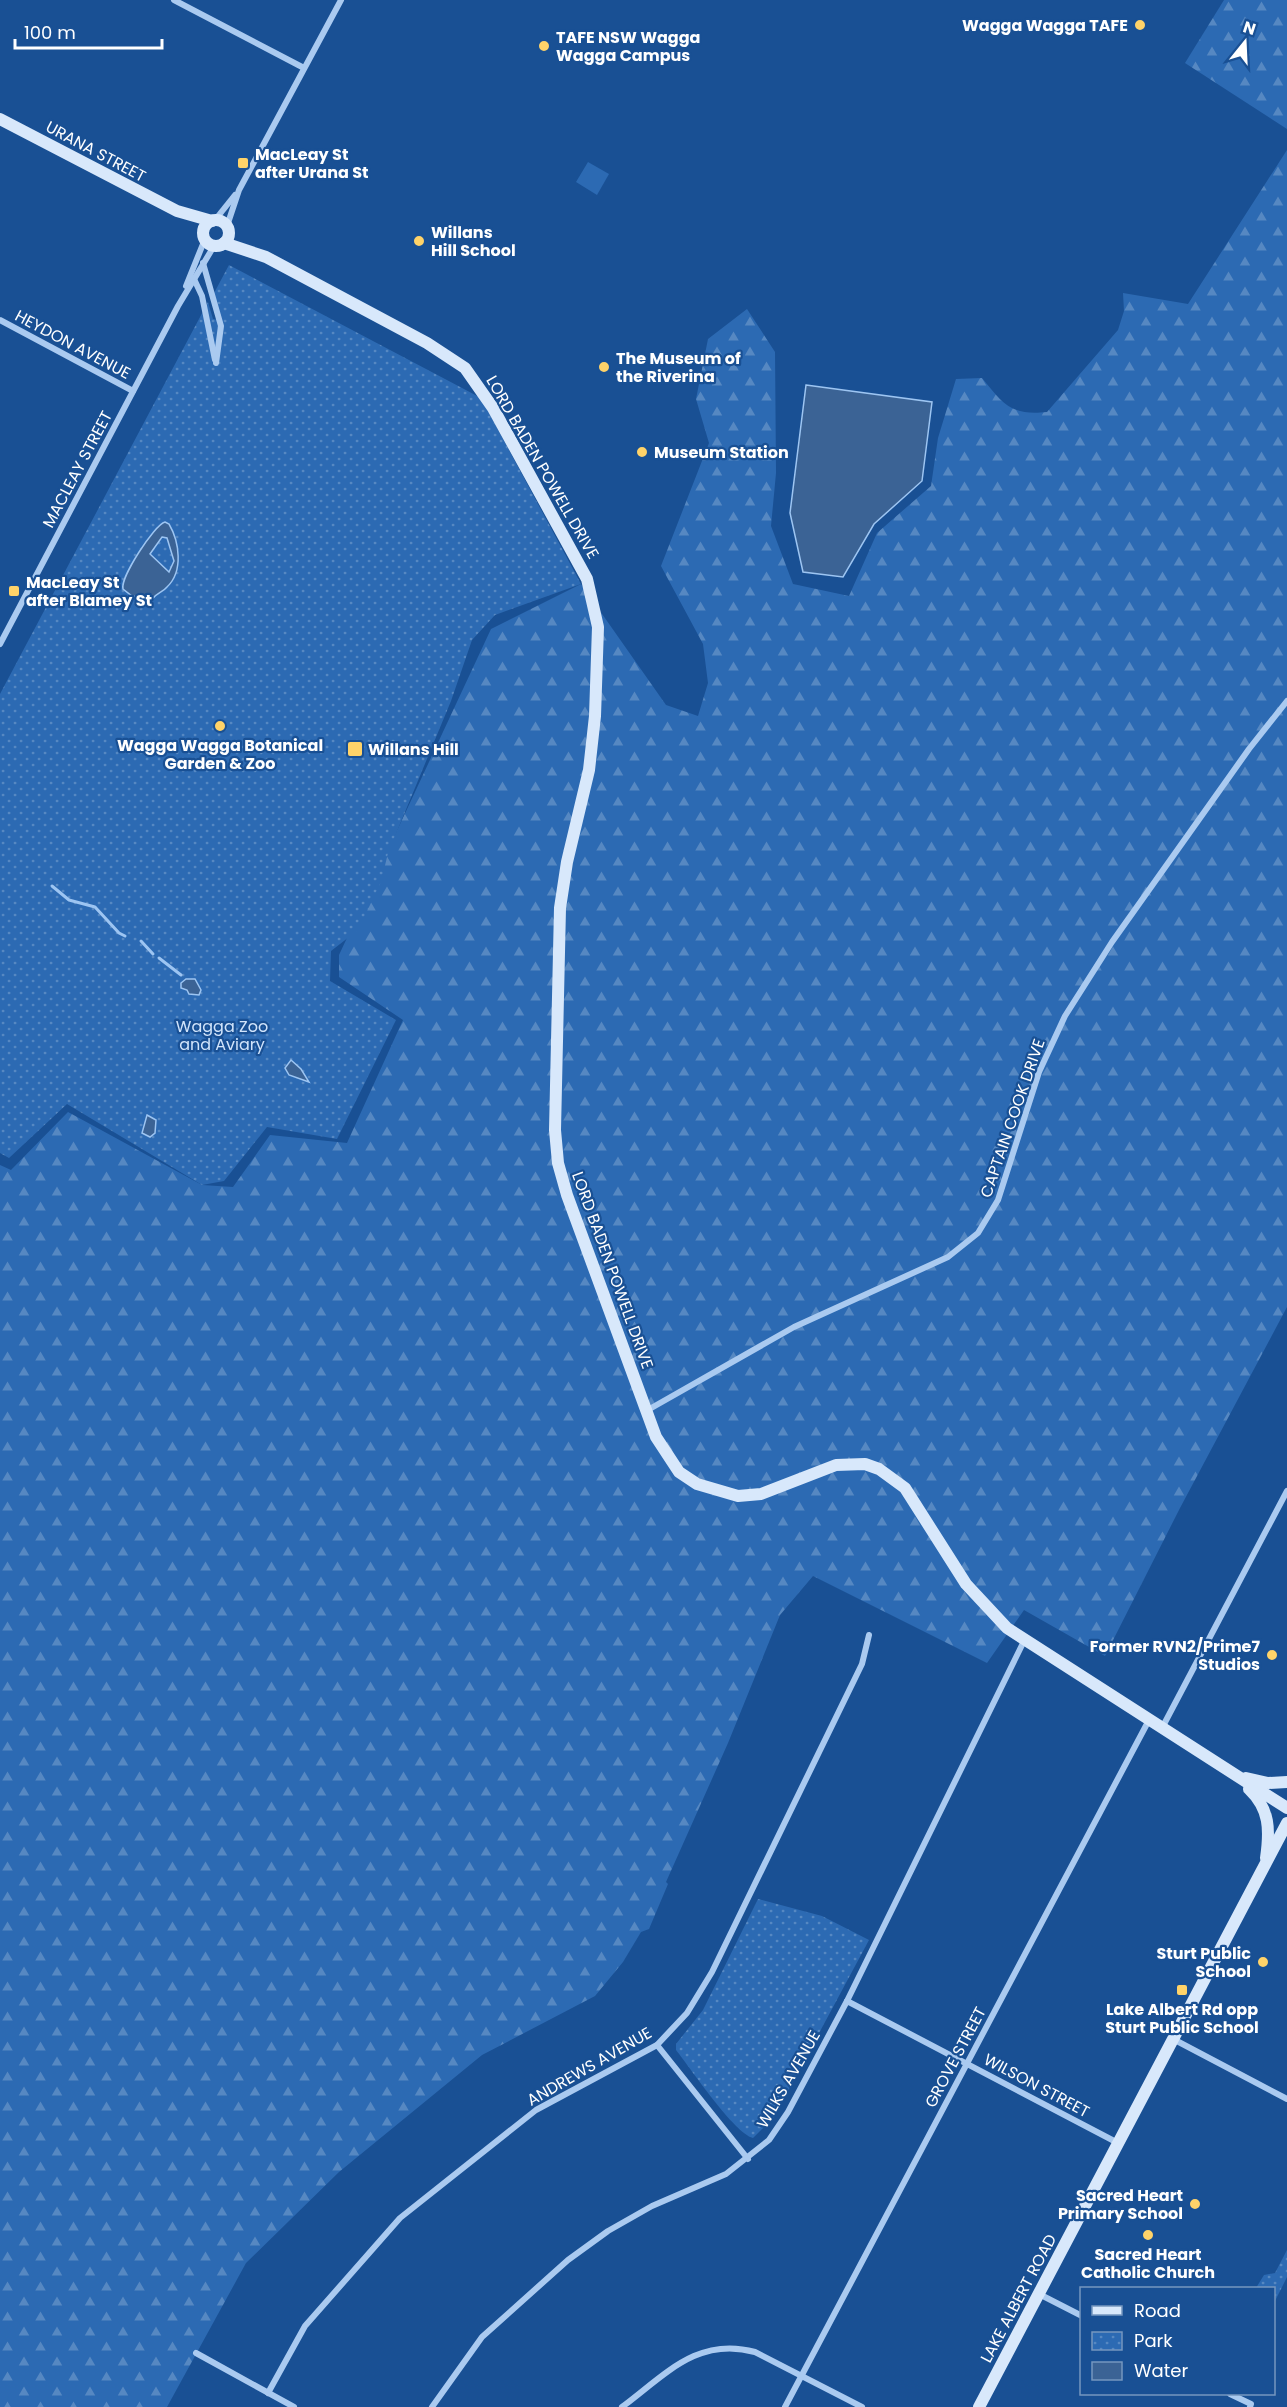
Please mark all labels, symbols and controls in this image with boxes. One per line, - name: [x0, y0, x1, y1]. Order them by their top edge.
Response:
- scale bar: [15, 12, 162, 50]
- north arrow: [1215, 12, 1275, 72]
- place label: Wagga Wagga TAFE: [962, 14, 1128, 37]
- text: N: [1240, 15, 1259, 41]
- marker: Wagga Wagga TAFE: [1133, 18, 1147, 32]
- text: 100 m: [24, 20, 76, 45]
- place label: TAFE NSW Wagga Wagga Campus: [556, 26, 700, 67]
- marker: TAFE NSW Wagga Wagga Campus: [537, 39, 551, 53]
- street label: URANA STREET: [42, 115, 150, 188]
- place label: MacLeay St after Urana St: [255, 143, 369, 184]
- marker: MacLeay St after Urana St: [236, 156, 250, 170]
- place label: Willans Hill School: [431, 221, 516, 262]
- marker: Willans Hill School: [412, 234, 426, 248]
- street label: HEYDON AVENUE: [11, 304, 135, 385]
- place label: The Museum of the Riverina: [616, 347, 741, 388]
- marker: The Museum of the Riverina: [597, 360, 611, 374]
- street label: LORD BADEN POWELL DRIVE: [481, 371, 605, 563]
- street label: MACLEAY STREET: [37, 406, 118, 532]
- place label: Museum Station: [654, 441, 789, 464]
- marker: Museum Station: [635, 445, 649, 459]
- place label: MacLeay St after Blamey St: [26, 571, 152, 612]
- marker: MacLeay St after Blamey St: [7, 584, 21, 598]
- marker: Wagga Wagga Botanical Garden & Zoo: [213, 719, 227, 733]
- place label: Wagga Wagga Botanical Garden & Zoo: [117, 734, 323, 775]
- place label: Willans Hill: [368, 738, 459, 761]
- marker: Willans Hill: [346, 740, 364, 758]
- park label: Wagga Zoo and Aviary: [176, 1015, 268, 1056]
- street label: CAPTAIN COOK DRIVE: [974, 1036, 1050, 1201]
- street label: LORD BADEN POWELL DRIVE: [566, 1168, 659, 1372]
- place label: Former RVN2/Prime7 Studios: [1090, 1635, 1260, 1676]
- marker: Former RVN2/Prime7 Studios: [1265, 1648, 1279, 1662]
- place label: Sturt Public School: [1156, 1942, 1251, 1983]
- marker: Sturt Public School: [1256, 1955, 1270, 1969]
- marker: Lake Albert Rd opp Sturt Public School: [1175, 1983, 1189, 1997]
- place label: Lake Albert Rd opp Sturt Public School: [1105, 1998, 1259, 2039]
- street label: GROVE STREET: [919, 2003, 992, 2112]
- street label: ANDREWS AVENUE: [523, 2021, 656, 2112]
- street label: WILKS AVENUE: [751, 2026, 826, 2133]
- street label: WILSON STREET: [980, 2048, 1094, 2123]
- place label: Sacred Heart Primary School: [1058, 2184, 1183, 2225]
- marker: Sacred Heart Primary School: [1188, 2197, 1202, 2211]
- marker: Sacred Heart Catholic Church: [1141, 2228, 1155, 2242]
- street label: LAKE ALBERT ROAD: [975, 2230, 1062, 2367]
- place label: Sacred Heart Catholic Church: [1081, 2243, 1215, 2284]
- legend: [1080, 2287, 1275, 2395]
- text: Road: [1134, 2298, 1181, 2323]
- text: Park: [1134, 2328, 1173, 2353]
- text: Water: [1134, 2358, 1188, 2383]

